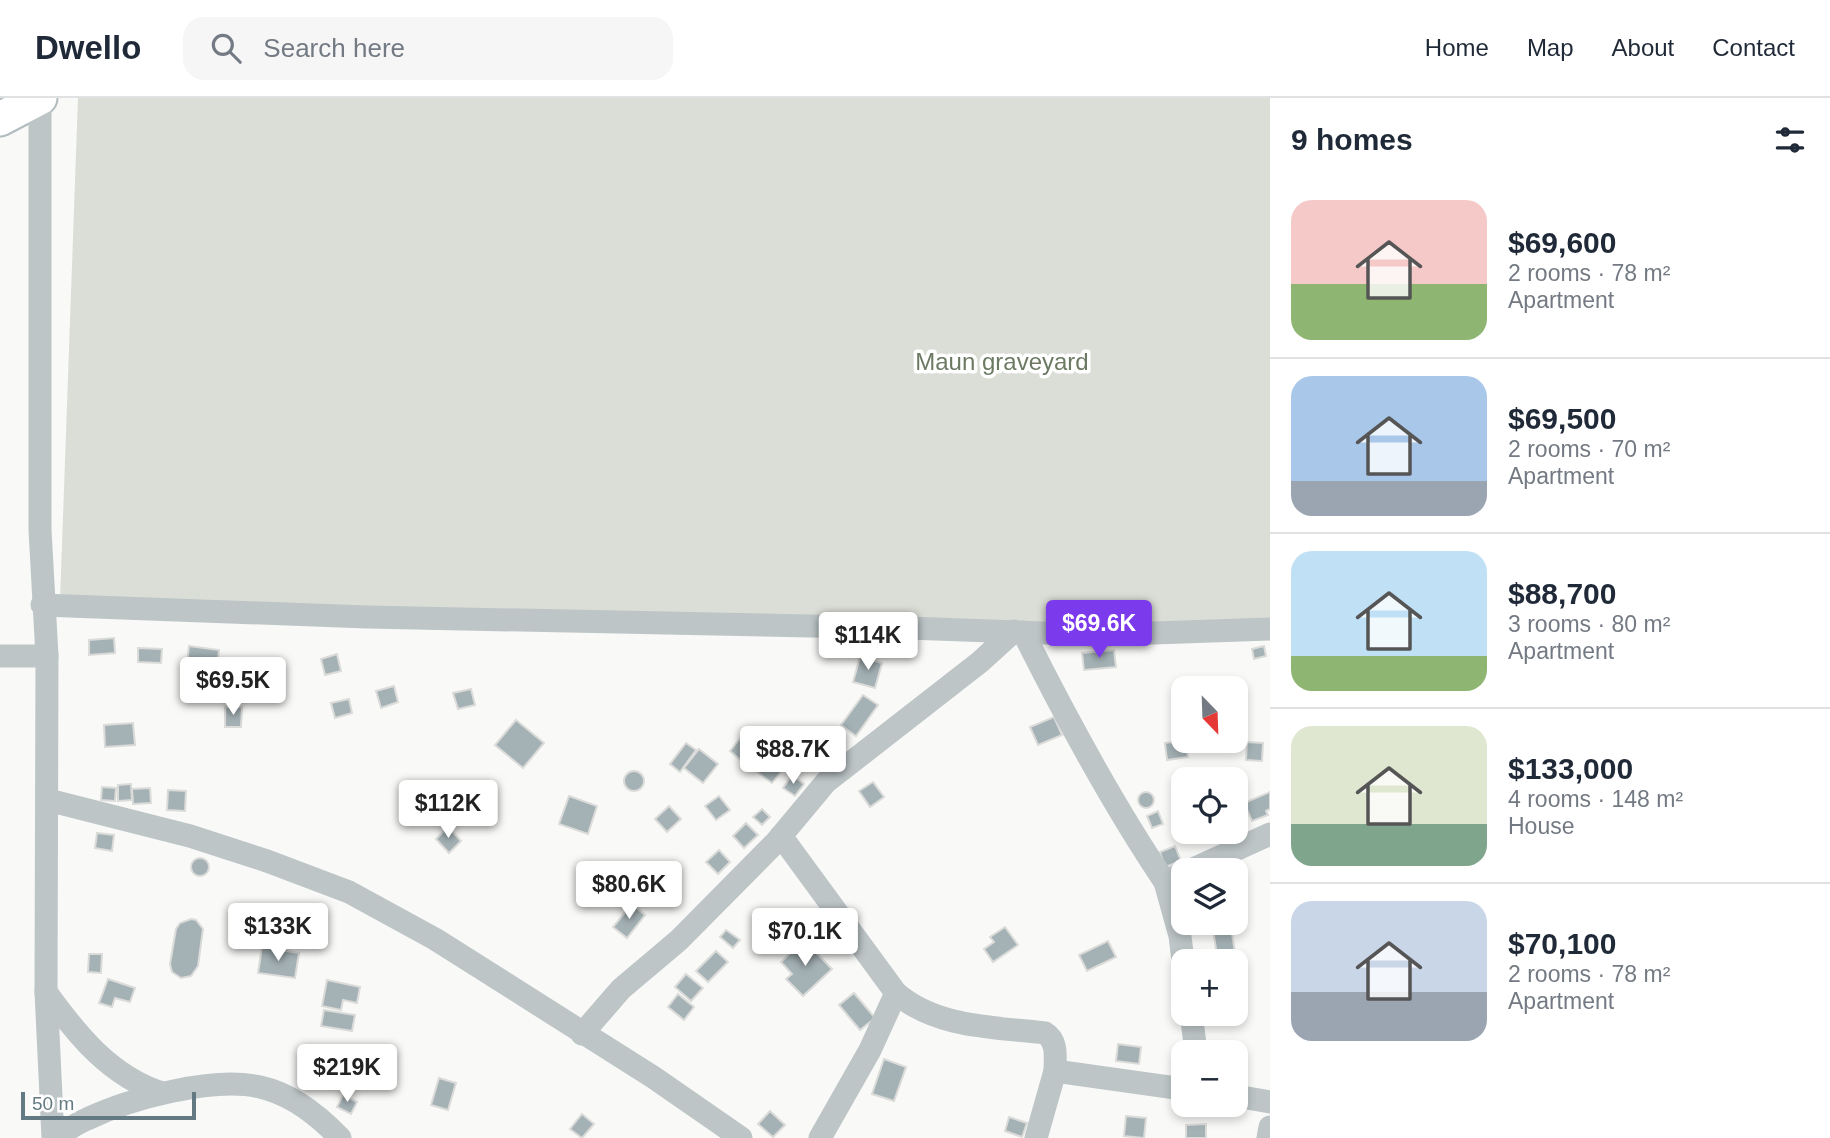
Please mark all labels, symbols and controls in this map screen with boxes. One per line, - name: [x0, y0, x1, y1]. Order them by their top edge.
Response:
- search box: [183, 17, 673, 80]
- text: Dwello: [35, 29, 141, 66]
- icon: search: [207, 29, 245, 67]
- text: Search here: [263, 33, 405, 63]
- text: Home: [1425, 34, 1489, 61]
- text: Map: [1527, 34, 1574, 61]
- text: About: [1612, 34, 1674, 61]
- text: Contact: [1712, 34, 1795, 61]
- icon: filters: [1771, 121, 1809, 159]
- text: 9 homes: [1291, 123, 1413, 156]
- text: $69,600: [1508, 226, 1616, 259]
- icon: home: [1347, 228, 1431, 312]
- text: 2 rooms · 78 m²: [1508, 260, 1670, 286]
- text: Apartment: [1508, 287, 1614, 313]
- park label: Maun graveyard: [915, 348, 1089, 375]
- text: $69,500: [1508, 402, 1616, 435]
- icon: home: [1347, 404, 1431, 488]
- text: 2 rooms · 70 m²: [1508, 436, 1670, 462]
- text: Apartment: [1508, 463, 1614, 489]
- text: $88,700: [1508, 577, 1616, 610]
- icon: home: [1347, 579, 1431, 663]
- pin: $69.6K: [1042, 601, 1156, 660]
- text: $69.6K: [1062, 610, 1136, 636]
- text: 3 rooms · 80 m²: [1508, 611, 1670, 637]
- pin: $114K: [819, 612, 917, 672]
- text: $114K: [835, 622, 901, 648]
- text: Apartment: [1508, 638, 1614, 664]
- pin: $69.5K: [176, 658, 290, 717]
- text: $69.5K: [196, 667, 270, 693]
- north arrow: [1171, 676, 1248, 752]
- map controls: [1171, 676, 1248, 1117]
- pin: $88.7K: [736, 726, 850, 786]
- text: $88.7K: [756, 736, 830, 762]
- text: $133,000: [1508, 752, 1633, 785]
- icon: home: [1347, 754, 1431, 838]
- button: locate: [1171, 767, 1248, 844]
- pin: $112K: [399, 780, 497, 840]
- text: 4 rooms · 148 m²: [1508, 786, 1683, 812]
- text: $112K: [415, 790, 481, 816]
- text: House: [1508, 813, 1574, 839]
- button: layers: [1171, 858, 1248, 935]
- pin: $80.6K: [572, 862, 686, 921]
- text: $80.6K: [592, 871, 666, 897]
- pin: $133K: [229, 904, 327, 963]
- pin: $70.1K: [748, 908, 862, 968]
- text: $133K: [244, 913, 312, 939]
- text: $70.1K: [768, 918, 842, 944]
- text: $70,100: [1508, 927, 1616, 960]
- icon: home: [1347, 929, 1431, 1013]
- button: +: [1171, 949, 1248, 1026]
- text: 2 rooms · 78 m²: [1508, 961, 1670, 987]
- text: Apartment: [1508, 988, 1614, 1014]
- button: −: [1171, 1040, 1248, 1117]
- pin: $219K: [298, 1044, 396, 1104]
- text: $219K: [313, 1054, 381, 1080]
- scale bar: [21, 1089, 196, 1121]
- text: 50 m: [32, 1093, 74, 1114]

